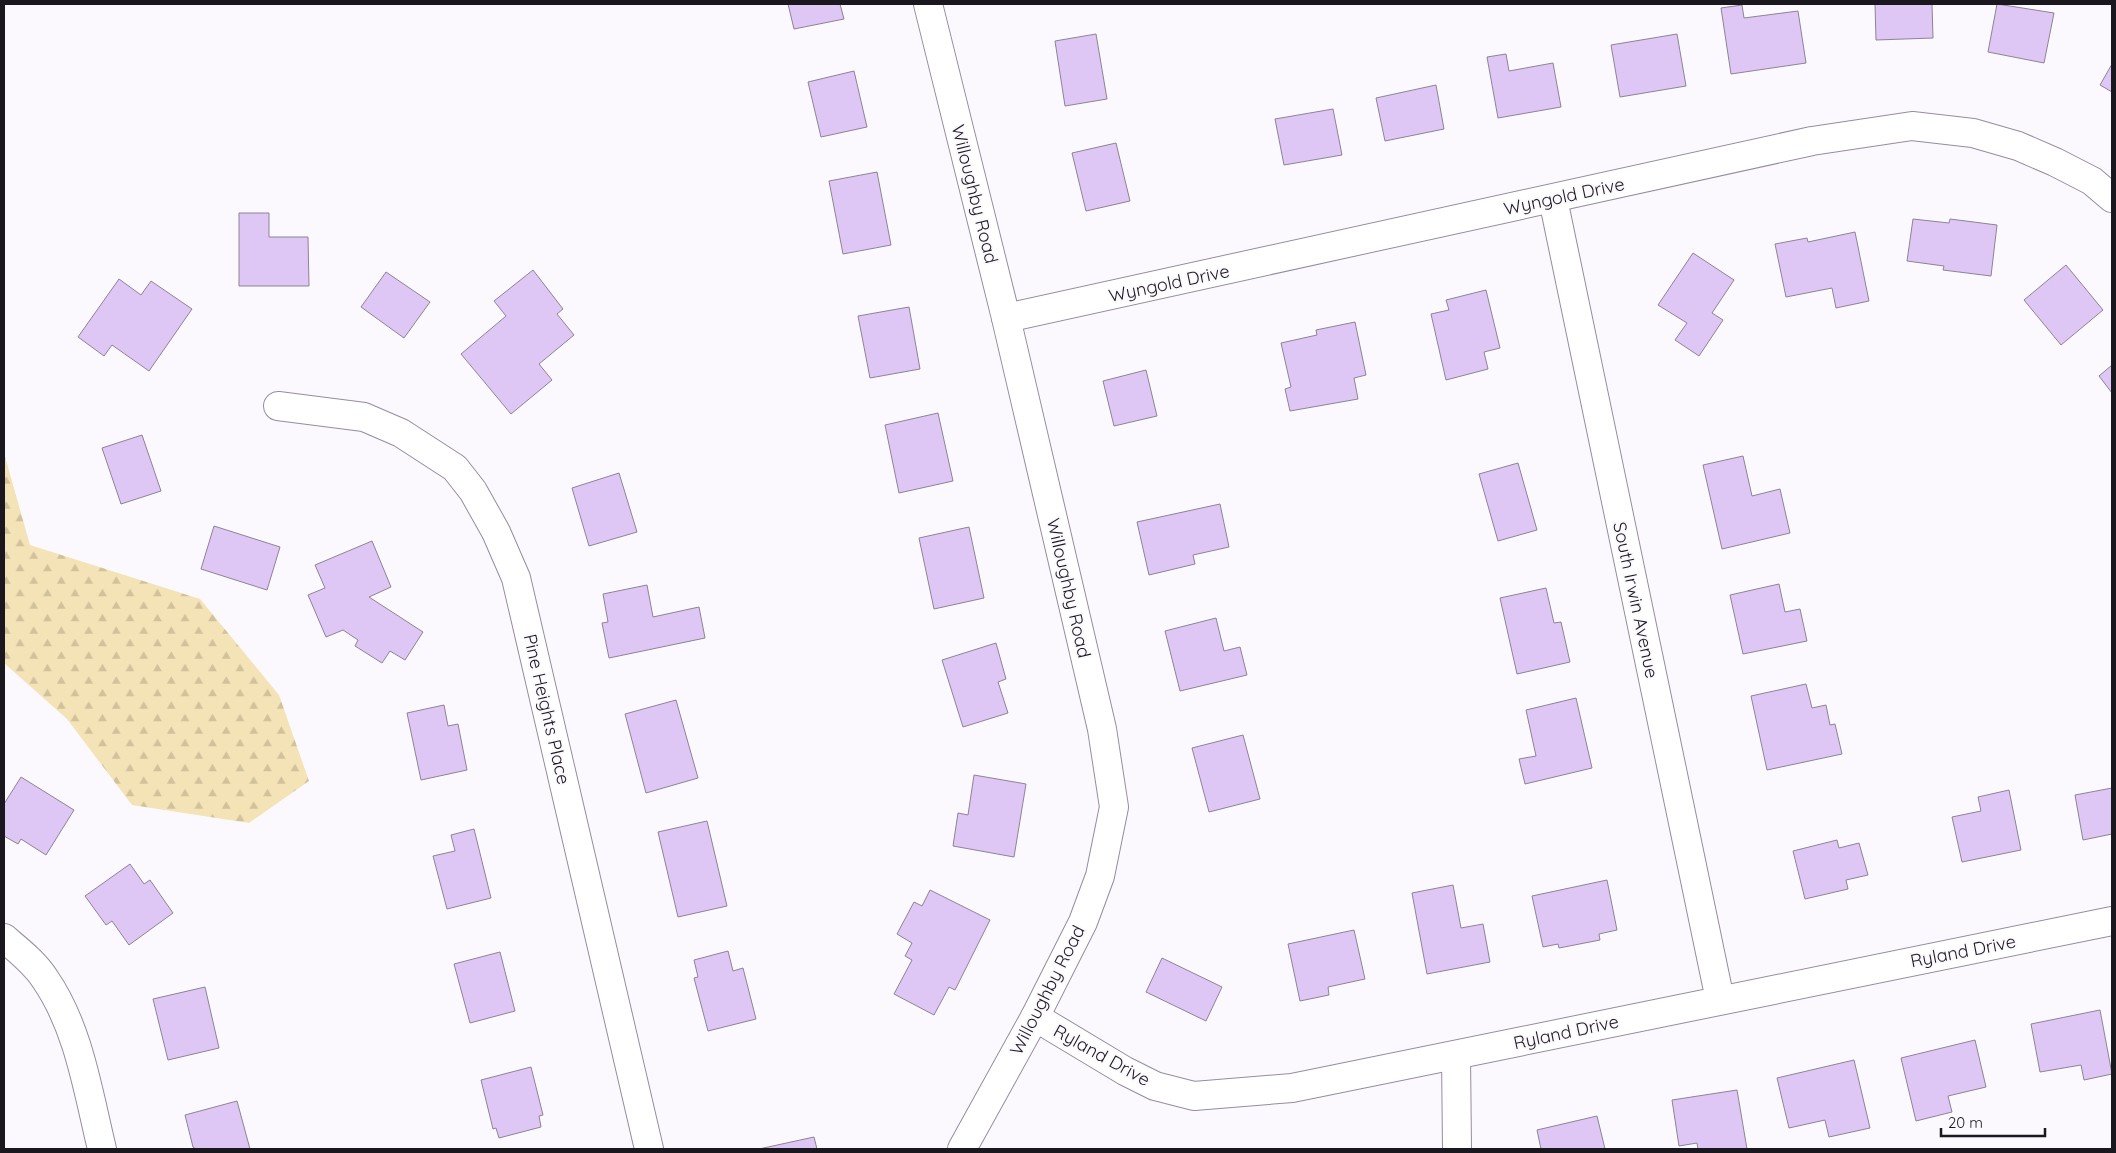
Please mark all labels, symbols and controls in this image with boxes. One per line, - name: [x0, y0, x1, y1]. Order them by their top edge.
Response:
- street label: Willoughby Road: [947, 122, 1003, 266]
- street label: Wyngold Drive: [1502, 172, 1626, 220]
- street label: Wyngold Drive: [1107, 259, 1231, 307]
- street label: Willoughby Road: [1042, 516, 1096, 660]
- street label: South Irwin Avenue: [1608, 520, 1664, 680]
- street label: Pine Heights Place: [519, 632, 575, 786]
- street label: Willoughby Road: [1004, 921, 1090, 1059]
- street label: Ryland Drive: [1908, 930, 2018, 972]
- street label: Ryland Drive: [1511, 1010, 1621, 1054]
- street label: Ryland Drive: [1050, 1019, 1154, 1091]
- scale bar: [1941, 1106, 2045, 1138]
- text: 20 m: [1948, 1113, 1983, 1132]

